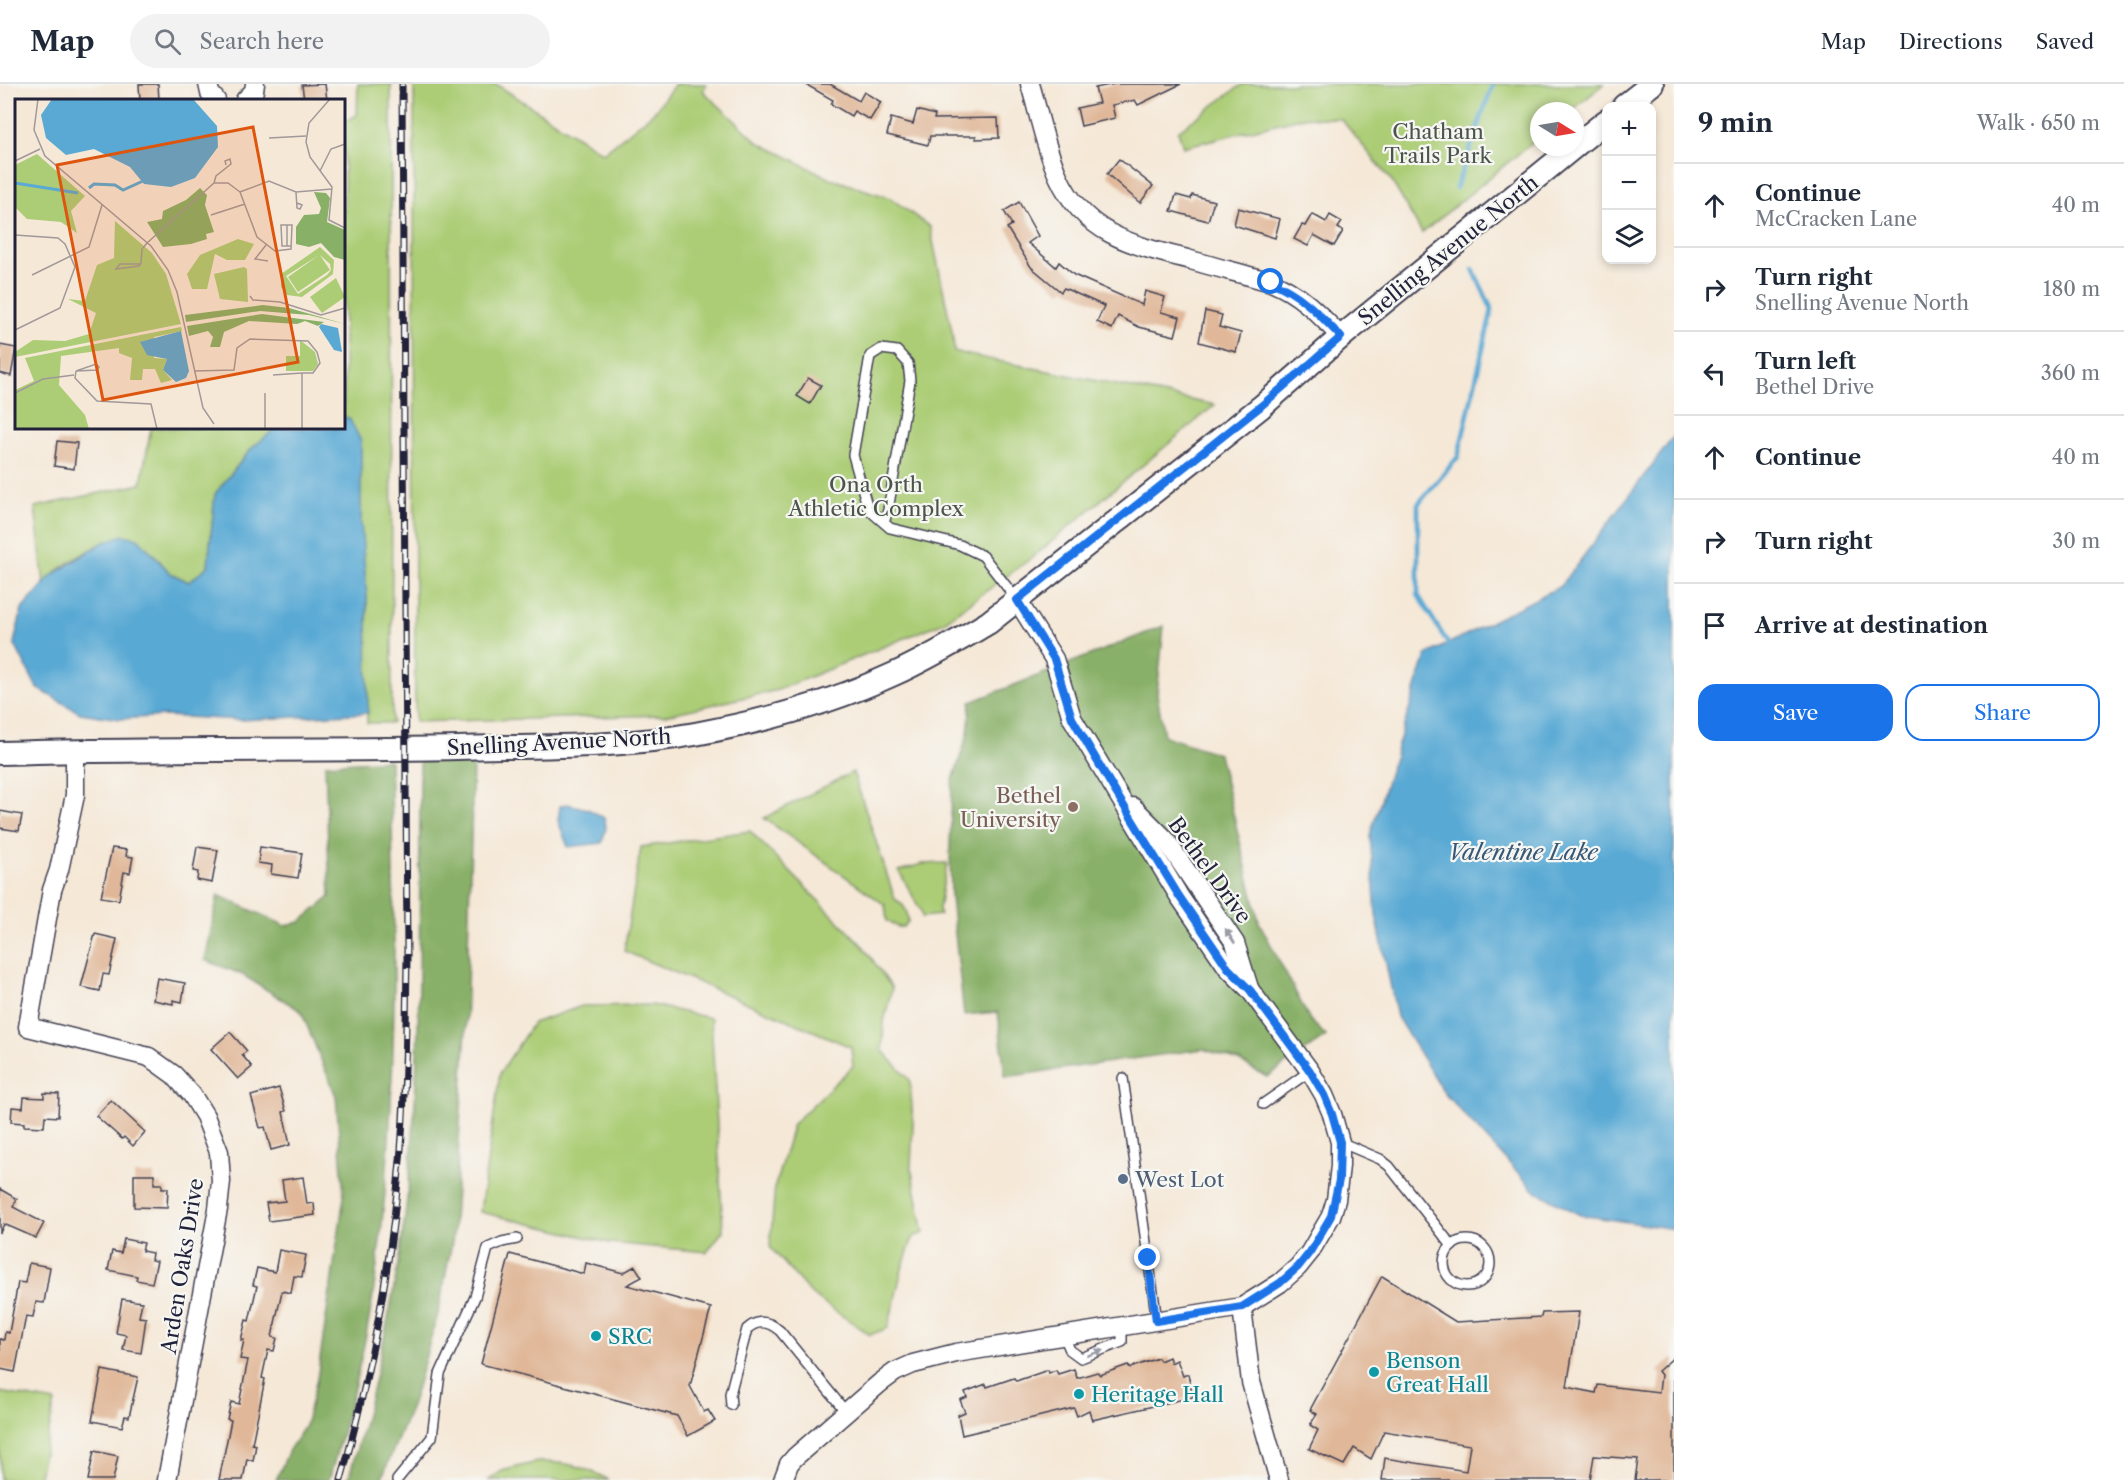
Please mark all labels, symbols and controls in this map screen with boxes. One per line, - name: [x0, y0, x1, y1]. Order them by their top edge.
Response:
- search box: [130, 14, 550, 68]
- text: Map: [30, 24, 94, 58]
- icon: search: [151, 25, 184, 58]
- text: Search here: [199, 28, 324, 55]
- text: Map: [1821, 29, 1866, 54]
- text: Directions: [1899, 29, 2003, 54]
- text: Saved: [2036, 29, 2094, 54]
- inset map: [15, 99, 345, 429]
- north arrow: [1530, 102, 1584, 156]
- map controls: [1602, 102, 1656, 264]
- button: +: [1602, 102, 1656, 156]
- text: 9 min: [1698, 107, 1773, 139]
- text: Walk · 650 m: [1977, 111, 2100, 135]
- park label: Chatham Trails Park: [1384, 119, 1492, 168]
- button: −: [1602, 156, 1656, 210]
- street label: Snelling Avenue North: [1353, 170, 1543, 330]
- text: Continue: [1755, 180, 1861, 207]
- icon: ahead: [1698, 189, 1731, 222]
- text: 40 m: [2052, 193, 2100, 217]
- text: McCracken Lane: [1755, 207, 1917, 231]
- button: layers: [1602, 210, 1656, 264]
- text: Turn right: [1755, 264, 1873, 291]
- route start: [1257, 268, 1283, 294]
- icon: right: [1698, 273, 1731, 306]
- text: 180 m: [2043, 277, 2100, 301]
- text: Snelling Avenue North: [1755, 291, 1969, 315]
- text: Turn left: [1755, 348, 1856, 375]
- icon: left: [1698, 357, 1731, 390]
- text: 360 m: [2041, 361, 2100, 385]
- text: Bethel Drive: [1755, 375, 1874, 399]
- icon: ahead: [1698, 441, 1731, 474]
- text: Continue: [1755, 444, 1861, 471]
- text: 40 m: [2052, 445, 2100, 469]
- park label: Ona Orth Athletic Complex: [787, 472, 964, 521]
- icon: right: [1698, 525, 1731, 558]
- text: Turn right: [1755, 528, 1873, 555]
- text: 30 m: [2052, 529, 2100, 553]
- icon: arrive: [1698, 609, 1731, 642]
- text: Arrive at destination: [1755, 612, 1988, 639]
- button: Save: [1698, 684, 1893, 741]
- button: Share: [1905, 684, 2100, 741]
- street label: Snelling Avenue North: [446, 724, 672, 760]
- place label: Bethel University: [960, 783, 1061, 832]
- marker: Bethel University: [1066, 800, 1080, 814]
- street label: Bethel Drive: [1163, 812, 1257, 928]
- water label: Valentine Lake: [1448, 839, 1599, 866]
- one-way arrow: [1224, 928, 1236, 944]
- place label: West Lot: [1134, 1167, 1225, 1192]
- marker: West Lot: [1116, 1172, 1130, 1186]
- street label: Arden Oaks Drive: [156, 1176, 208, 1357]
- route end: [1134, 1244, 1160, 1270]
- place label: SRC: [608, 1324, 652, 1349]
- marker: SRC: [589, 1329, 603, 1343]
- one-way arrow: [1087, 1347, 1105, 1357]
- place label: Benson Great Hall: [1386, 1348, 1489, 1397]
- marker: Benson Great Hall: [1367, 1365, 1381, 1379]
- place label: Heritage Hall: [1091, 1382, 1224, 1407]
- marker: Heritage Hall: [1072, 1387, 1086, 1401]

